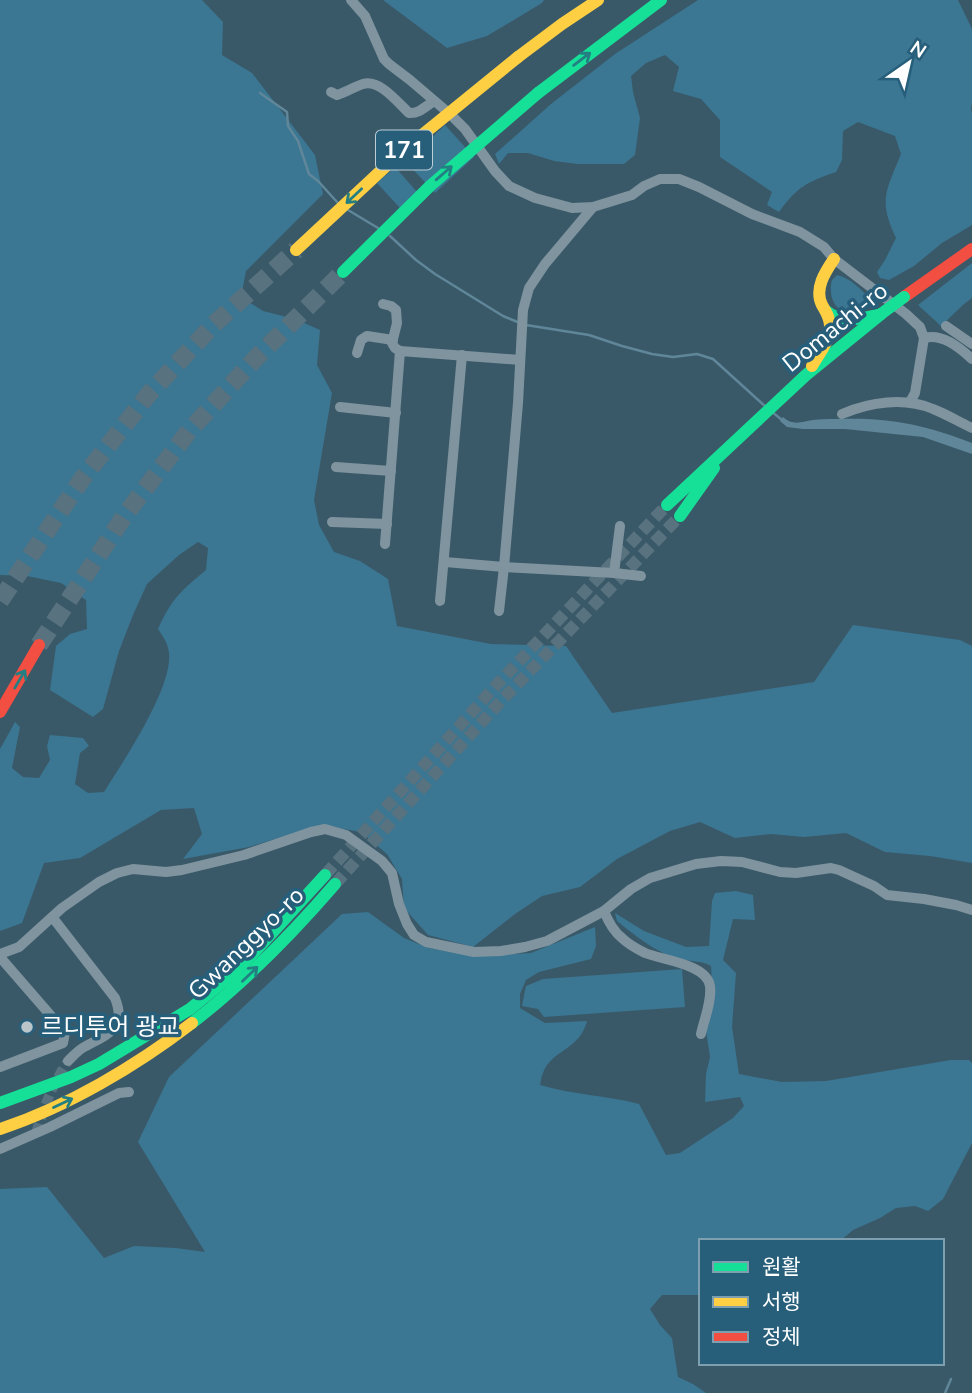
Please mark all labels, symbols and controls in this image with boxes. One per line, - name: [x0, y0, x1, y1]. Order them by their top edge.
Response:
- north arrow: [874, 28, 944, 98]
- text: N: [905, 35, 931, 64]
- one-way arrow: [572, 52, 590, 67]
- road number: 171: [376, 130, 432, 169]
- one-way arrow: [435, 165, 453, 181]
- one-way arrow: [346, 188, 363, 205]
- street label: Domachi-ro: [776, 275, 894, 379]
- one-way arrow: [13, 669, 27, 689]
- street label: Gwanggyo-ro: [181, 880, 311, 1006]
- one-way arrow: [241, 966, 258, 983]
- place label: 르디투어 광교: [41, 1011, 180, 1043]
- marker: 르디투어 광교: [19, 1019, 35, 1035]
- one-way arrow: [52, 1095, 73, 1109]
- legend: [699, 1239, 944, 1365]
- text: 원활: [762, 1253, 801, 1281]
- text: 서행: [762, 1288, 801, 1316]
- text: 정체: [762, 1323, 801, 1351]

